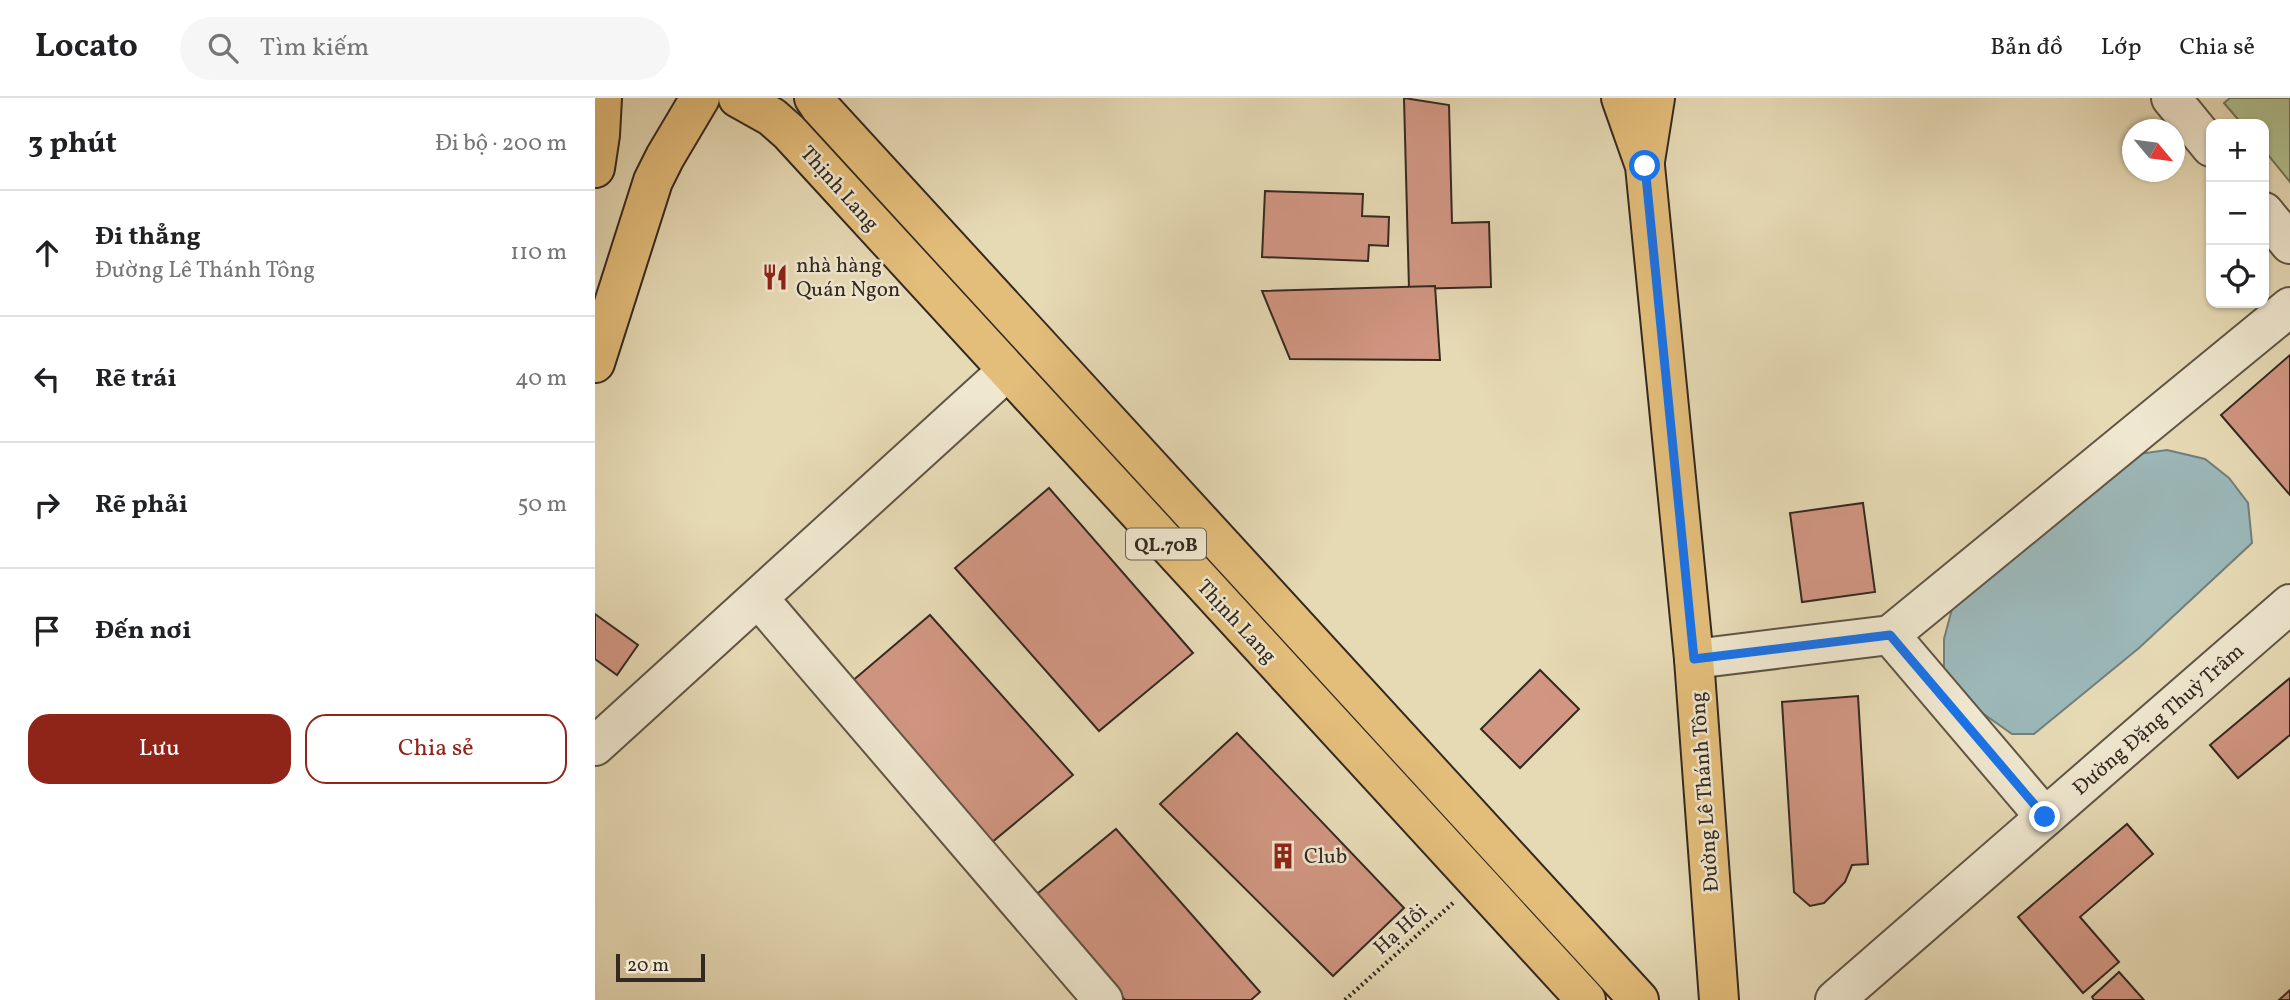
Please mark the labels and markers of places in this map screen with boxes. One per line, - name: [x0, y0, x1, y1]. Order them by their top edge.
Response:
- place label: nhà hàng Quán Ngon: [796, 252, 900, 305]
- restaurant icon: nhà hàng Quán Ngon: [760, 262, 790, 292]
- building icon: Club: [1268, 841, 1298, 871]
- place label: Club: [1304, 843, 1347, 872]

